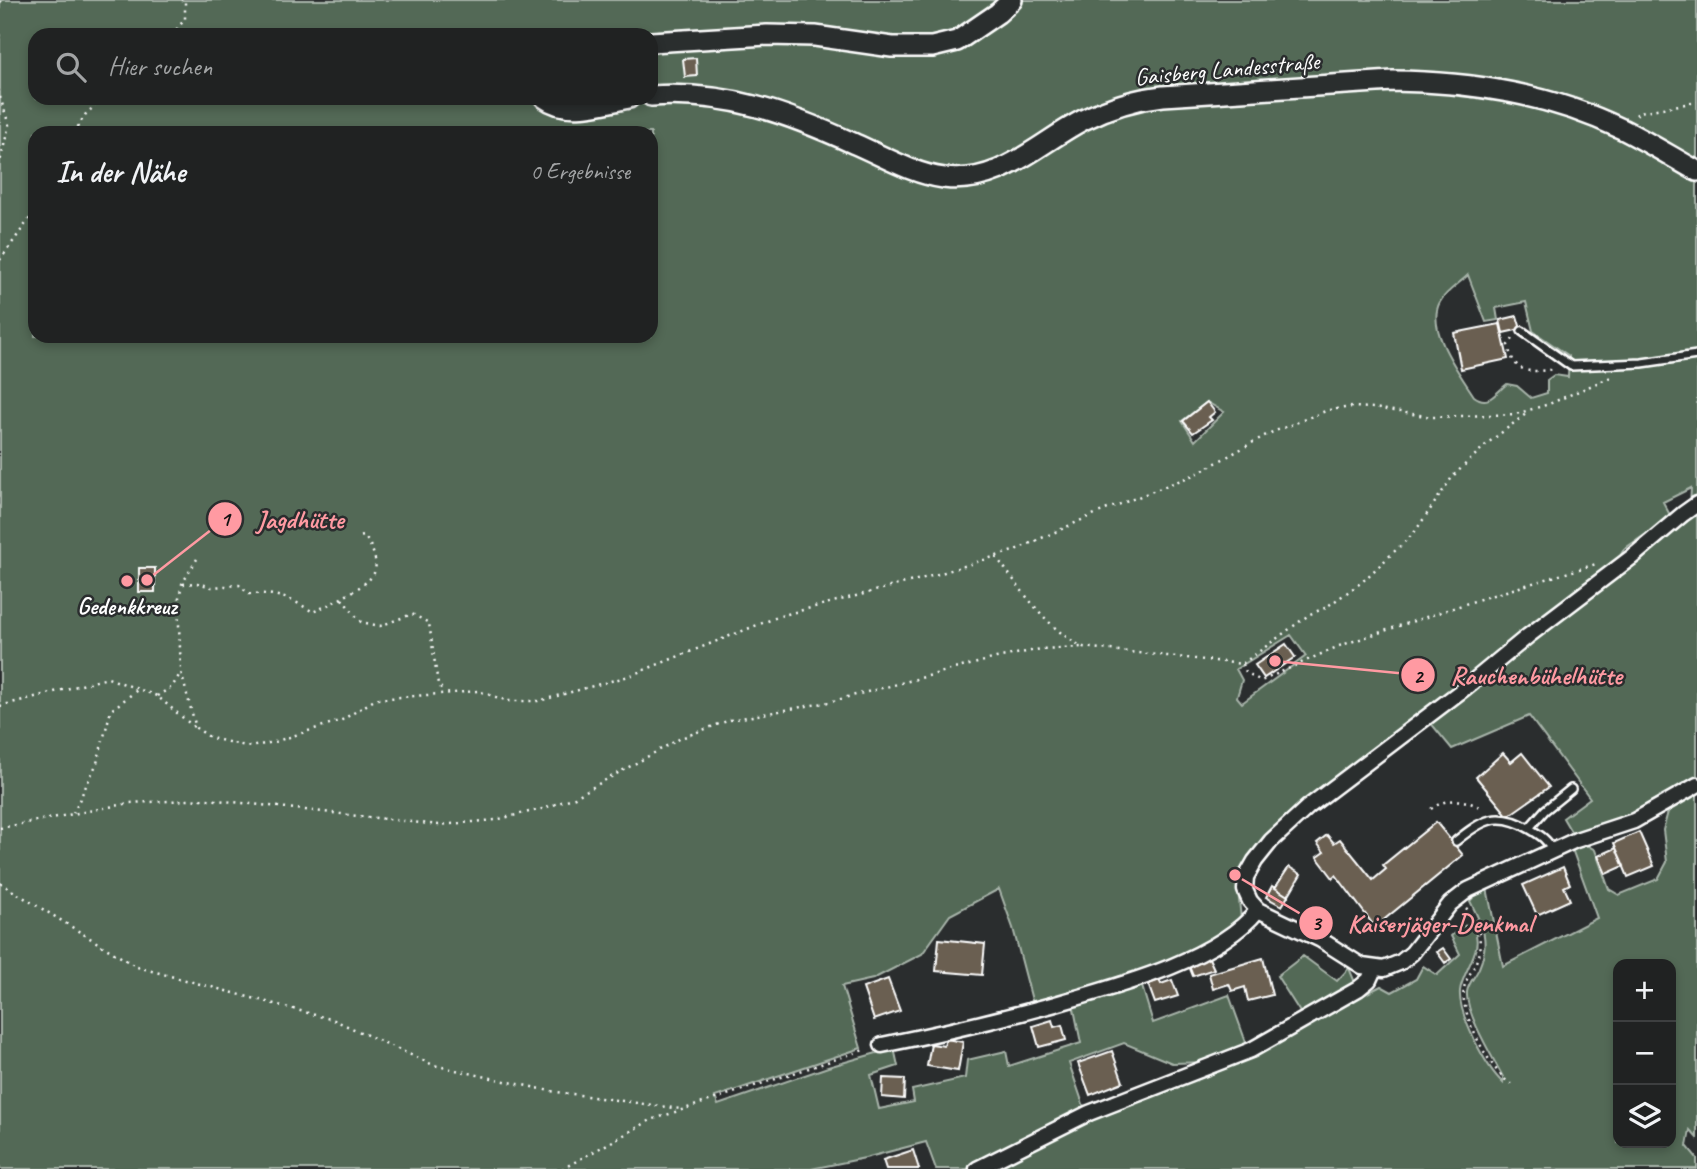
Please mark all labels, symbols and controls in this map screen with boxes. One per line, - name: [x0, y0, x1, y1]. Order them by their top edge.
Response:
- search box: [28, 28, 658, 105]
- street label: Gaisberg Landesstraße: [1134, 46, 1323, 92]
- icon: search: [52, 48, 90, 86]
- text: Hier suchen: [108, 50, 212, 83]
- text: In der Nähe: [56, 153, 185, 191]
- text: 0 Ergebnisse: [530, 157, 630, 186]
- callout: Jagdhütte: [208, 495, 358, 542]
- text: Jagdhütte: [255, 503, 346, 536]
- text: 1: [220, 506, 232, 532]
- marker: Gedenkkreuz: [119, 573, 135, 589]
- place label: Gedenkkreuz: [77, 591, 179, 621]
- callout: Rauchenbühelhütte: [1401, 652, 1636, 699]
- text: Rauchenbühelhütte: [1450, 659, 1624, 692]
- text: 2: [1413, 663, 1425, 689]
- callout: Kaiserjäger-Denkmal: [1299, 899, 1547, 946]
- text: Kaiserjäger-Denkmal: [1348, 907, 1538, 940]
- text: 3: [1311, 910, 1323, 936]
- map controls: [1613, 959, 1676, 1148]
- button: +: [1613, 959, 1676, 1022]
- button: −: [1613, 1022, 1676, 1085]
- button: layers: [1613, 1085, 1676, 1148]

